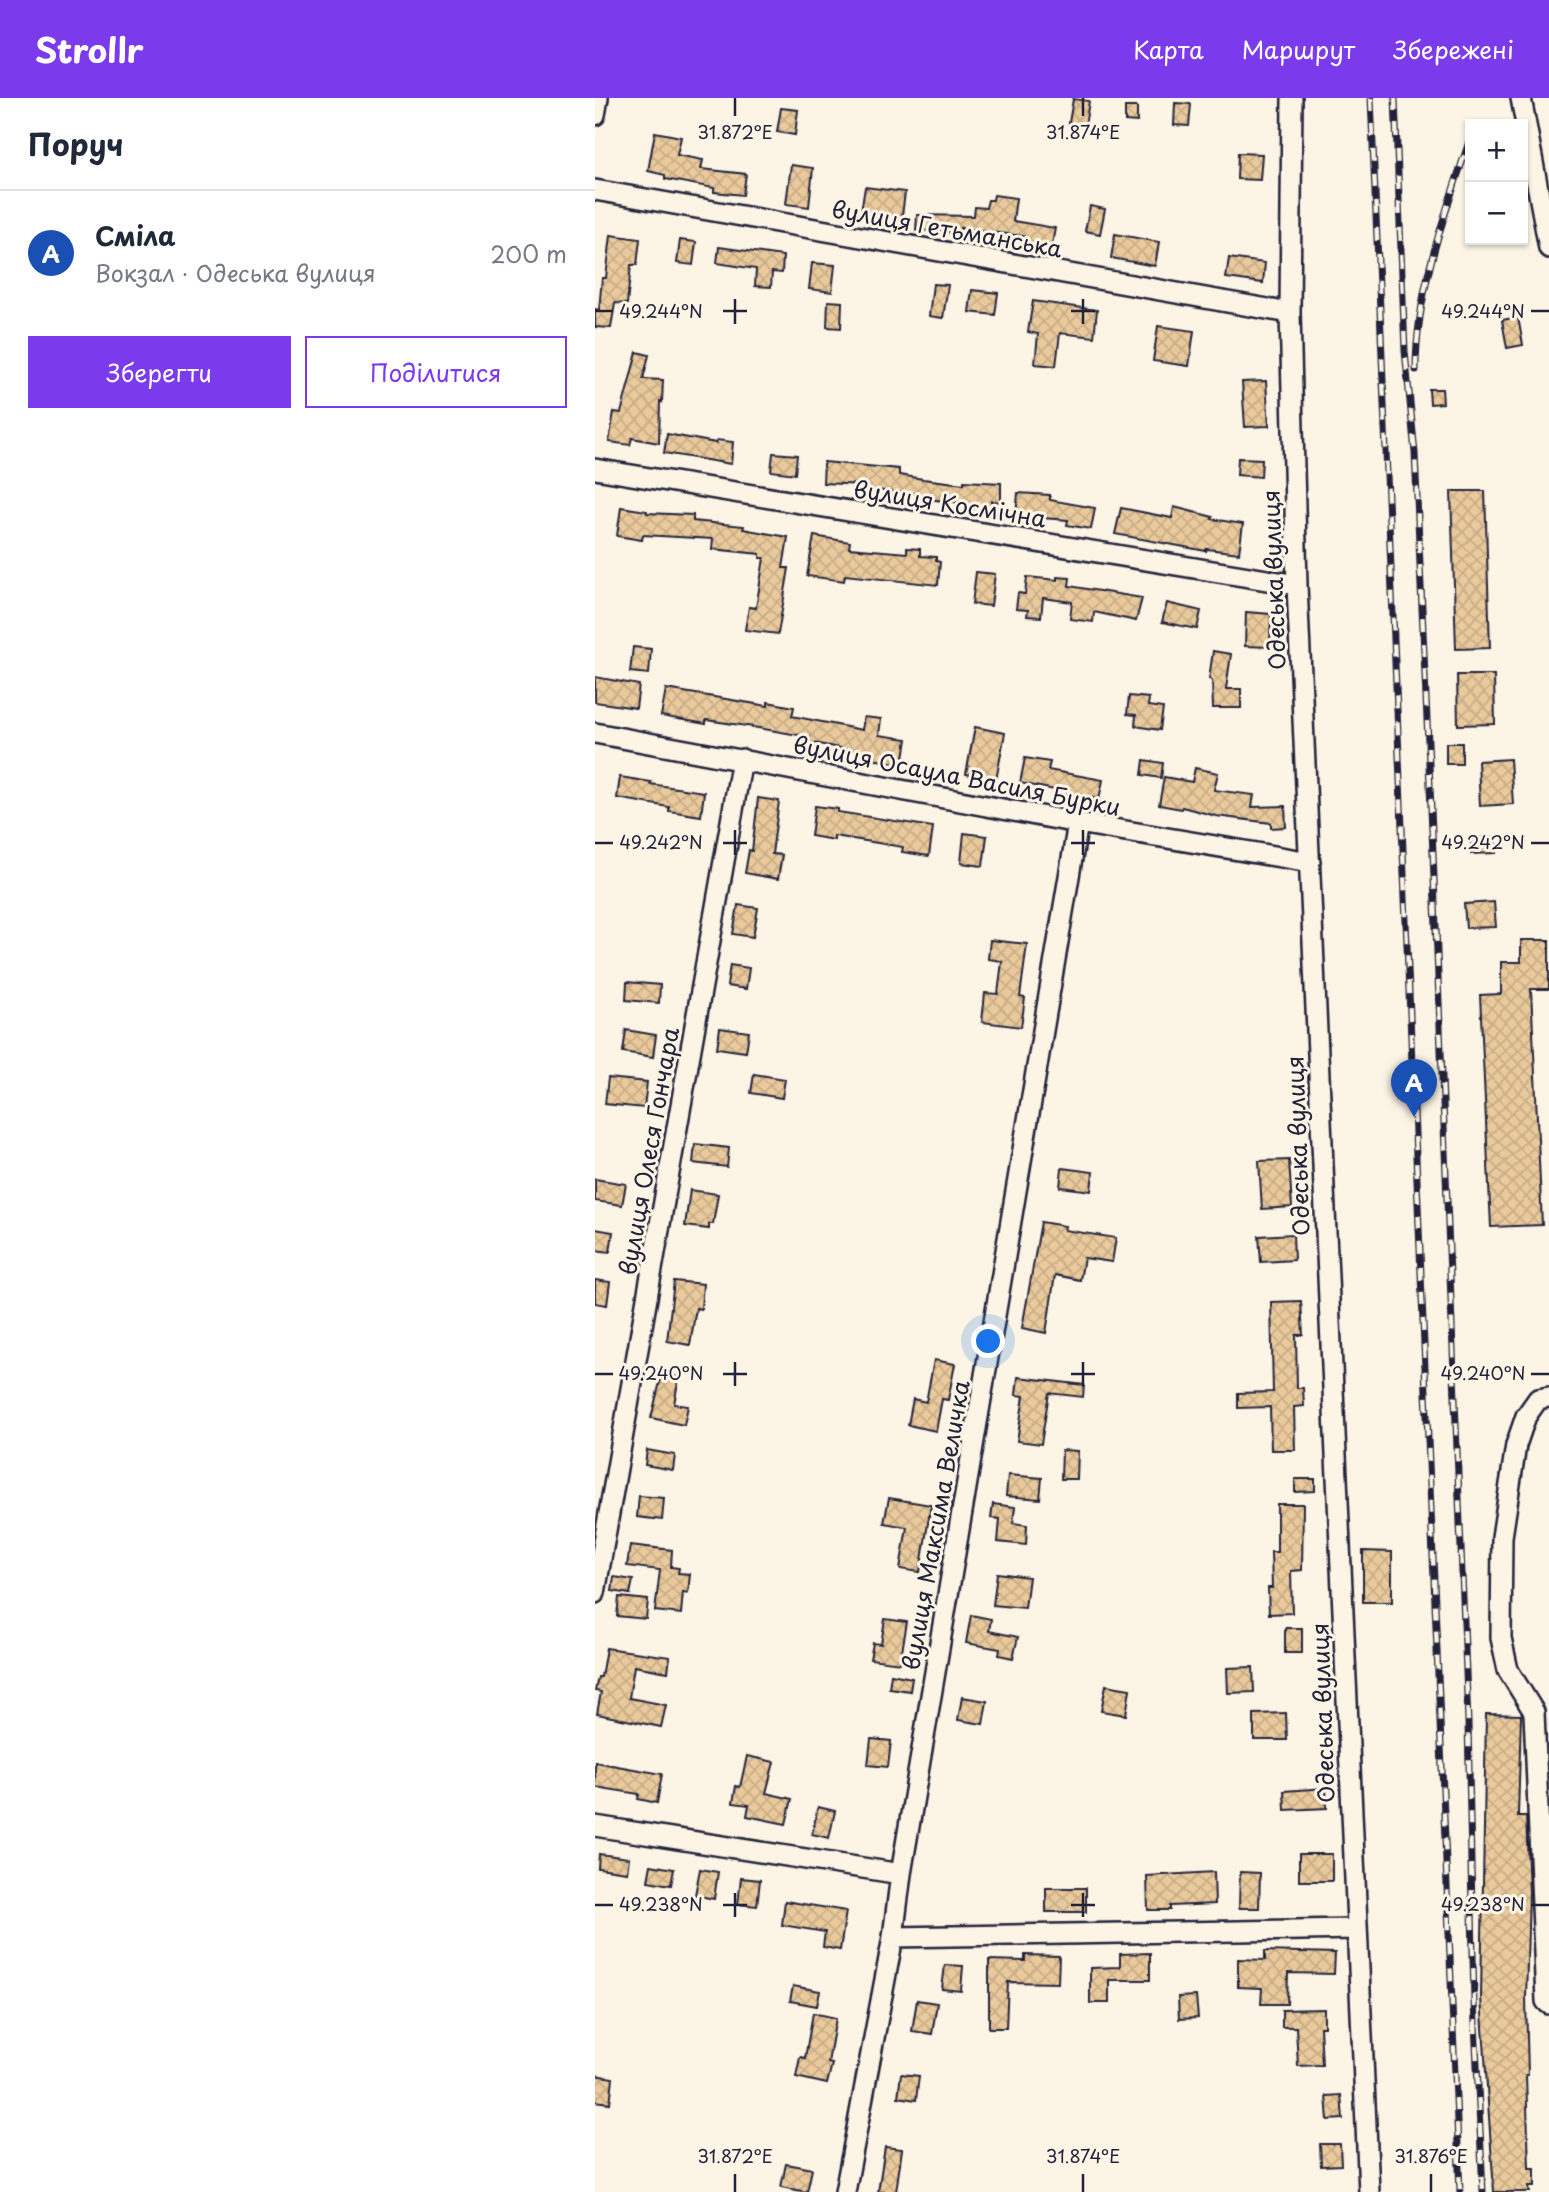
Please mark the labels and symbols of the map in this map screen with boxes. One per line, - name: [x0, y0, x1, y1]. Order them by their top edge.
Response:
- text: 31.872°E: [697, 118, 773, 145]
- text: 31.874°E: [1046, 118, 1120, 145]
- street label: вулиця Гетьманська: [829, 191, 1066, 266]
- text: 49.244°N: [619, 297, 703, 324]
- text: 49.244°N: [1441, 297, 1525, 324]
- street label: вулиця Космічна: [851, 471, 1049, 536]
- street label: Одеська вулиця: [1252, 489, 1294, 671]
- street label: вулиця Осаула Василя Бурки: [791, 726, 1123, 824]
- text: 49.242°N: [619, 828, 703, 855]
- text: 49.242°N: [1441, 828, 1525, 855]
- street label: вулиця Олеся Гончара: [609, 1024, 687, 1278]
- street label: Одеська вулиця: [1276, 1055, 1318, 1237]
- pin: A: [1391, 1059, 1437, 1117]
- your location: [971, 1324, 1005, 1358]
- text: 49.240°N: [618, 1359, 704, 1386]
- text: 49.240°N: [1440, 1359, 1526, 1386]
- street label: вулиця Максима Величка: [892, 1377, 978, 1673]
- street label: Одеська вулиця: [1301, 1622, 1343, 1804]
- text: 49.238°N: [619, 1890, 703, 1917]
- text: 49.238°N: [1441, 1890, 1525, 1917]
- text: 31.872°E: [697, 2142, 773, 2169]
- text: 31.874°E: [1046, 2142, 1120, 2169]
- text: 31.876°E: [1394, 2142, 1468, 2169]

